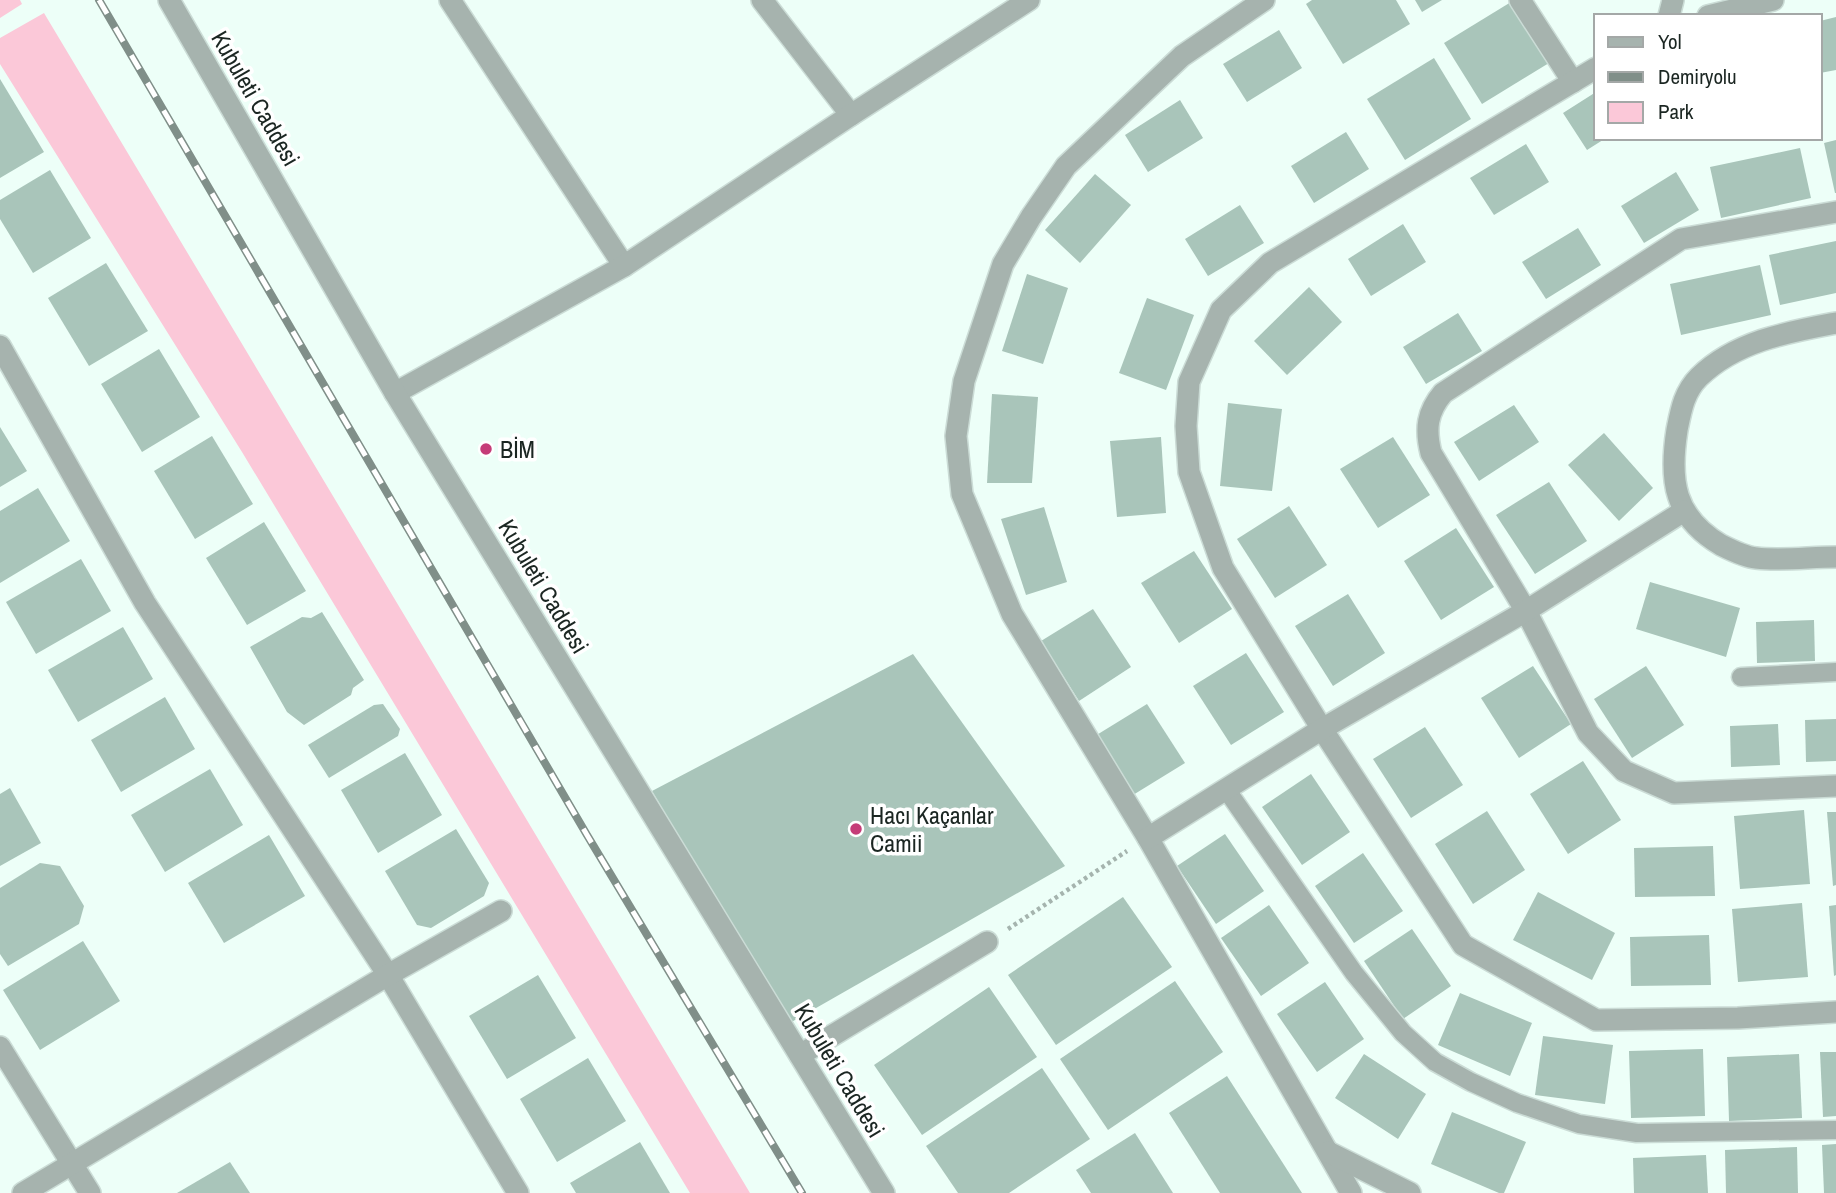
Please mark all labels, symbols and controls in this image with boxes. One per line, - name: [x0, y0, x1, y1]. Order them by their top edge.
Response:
- legend: [1594, 14, 1822, 140]
- street label: Kubuleti Caddesi: [204, 25, 308, 171]
- text: Yol: [1658, 27, 1682, 56]
- text: Demiryolu: [1658, 62, 1736, 91]
- text: Park: [1658, 97, 1694, 126]
- place label: BİM: [500, 433, 535, 465]
- marker: BİM: [478, 441, 494, 457]
- street label: Kubuleti Caddesi: [491, 513, 597, 659]
- place label: Hacı Kaçanlar Camii: [870, 799, 994, 859]
- marker: Hacı Kaçanlar Camii: [848, 821, 864, 837]
- street label: Kubuleti Caddesi: [787, 997, 893, 1143]

